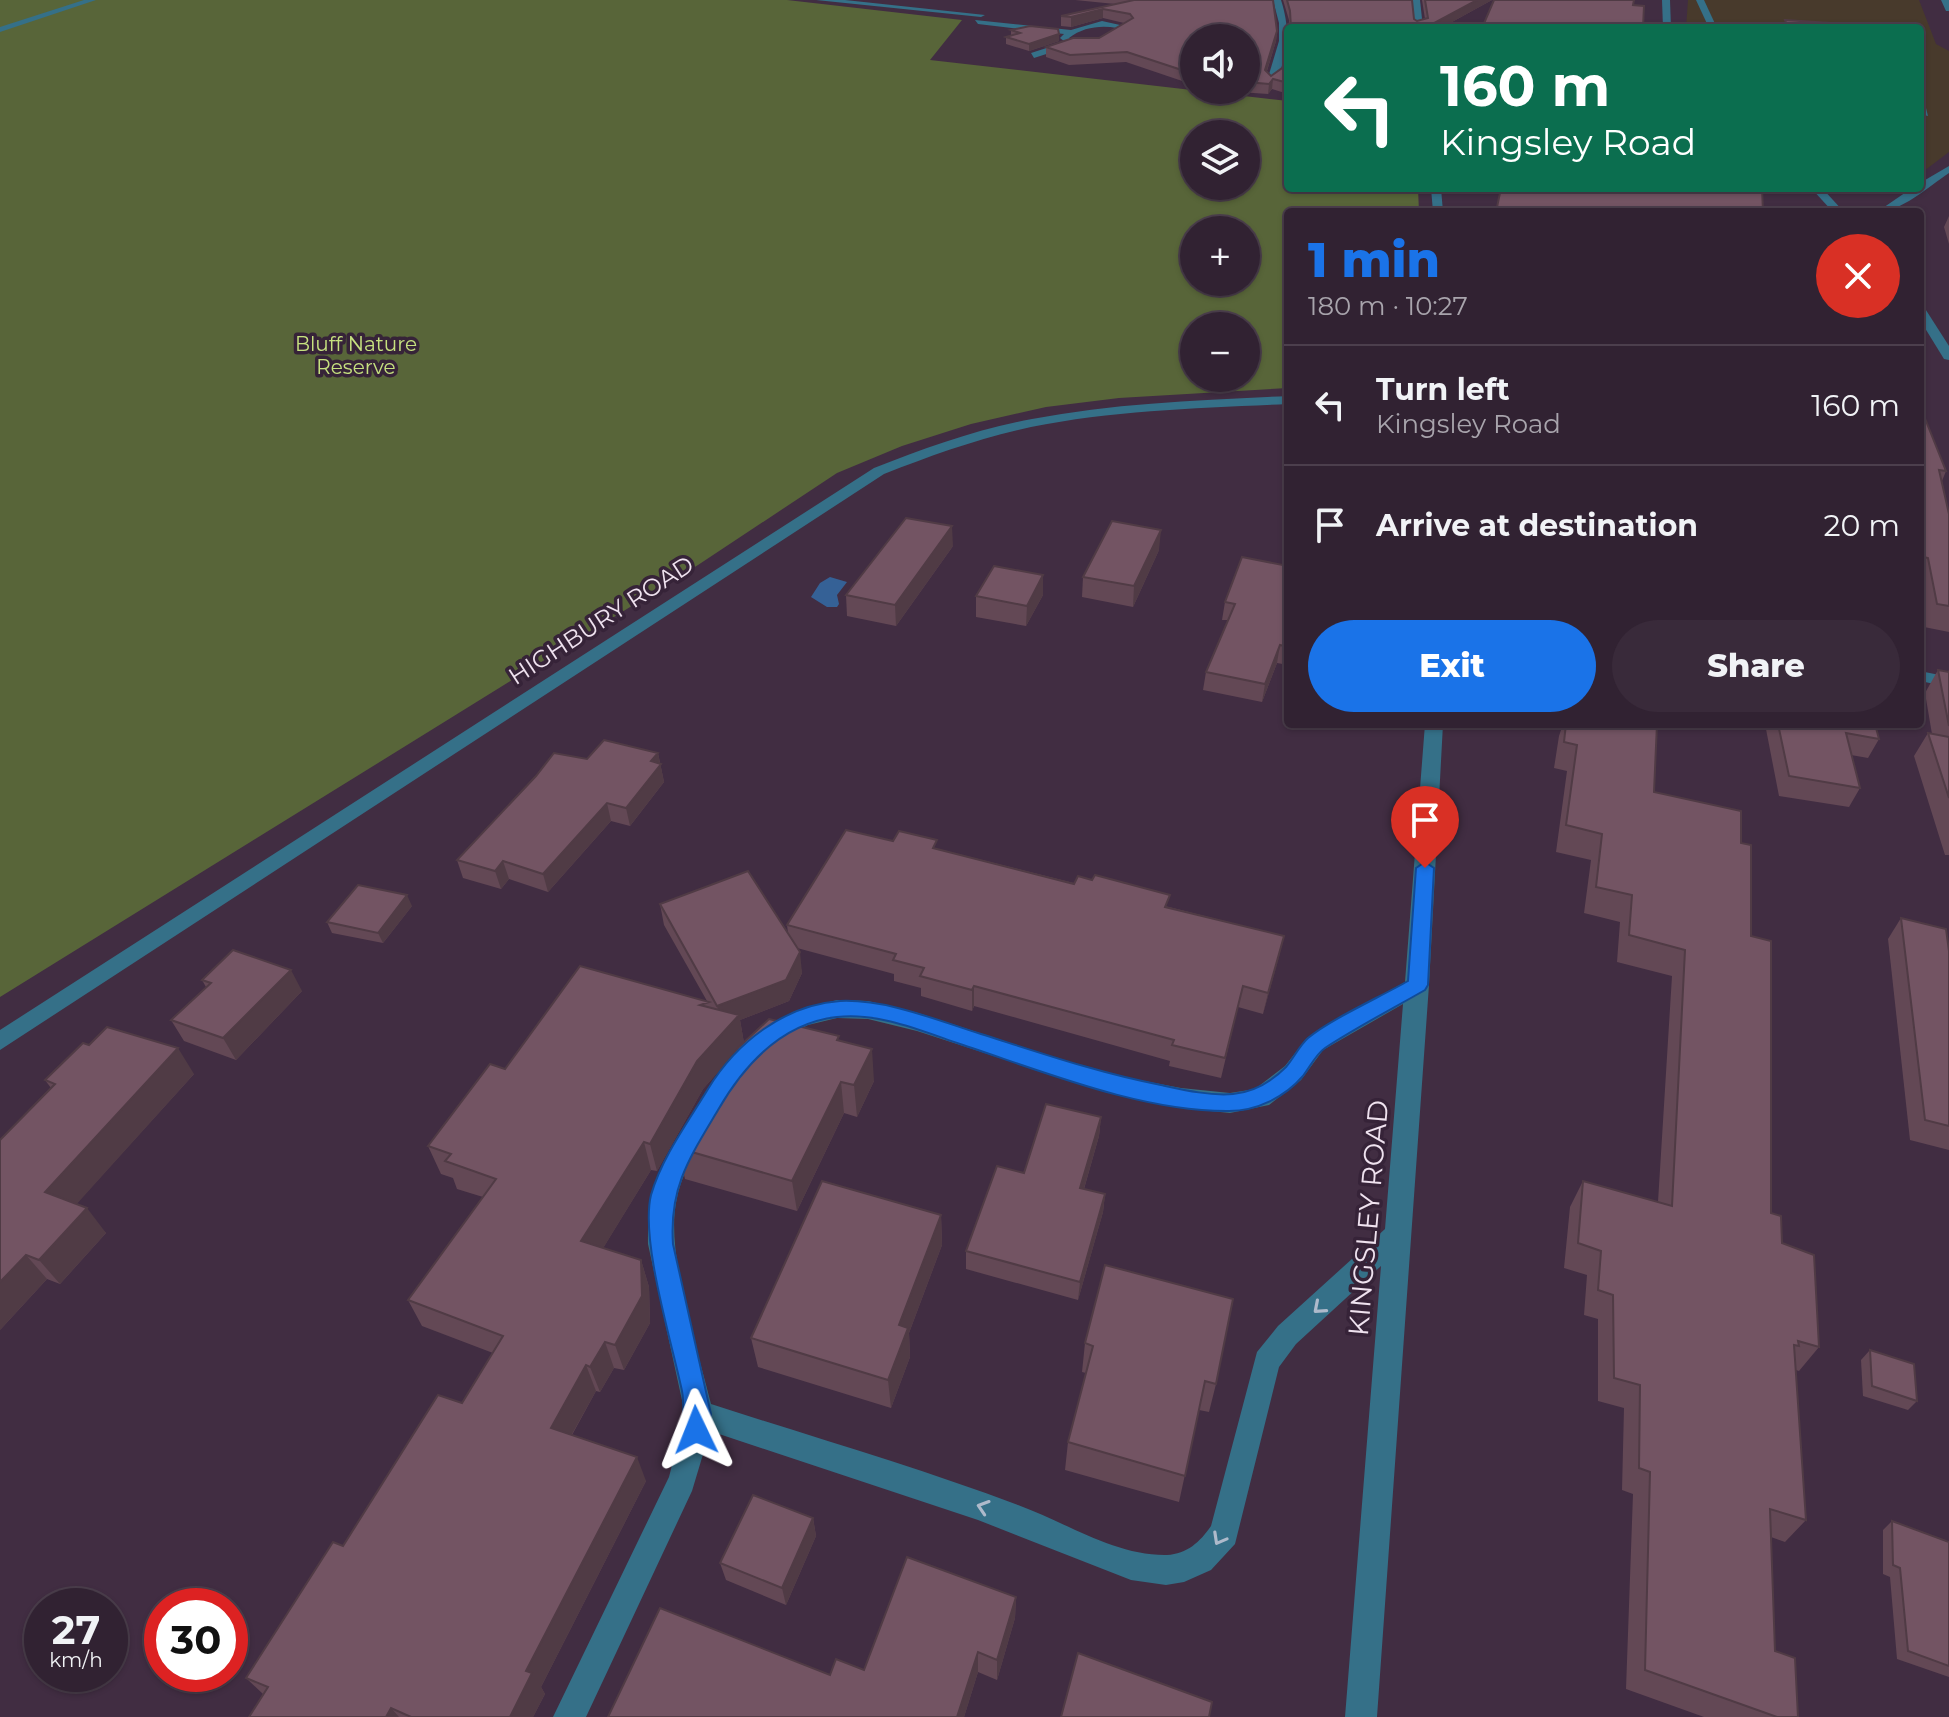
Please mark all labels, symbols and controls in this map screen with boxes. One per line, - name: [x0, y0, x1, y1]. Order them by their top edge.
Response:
- map controls: [1180, 24, 1260, 392]
- button: sound: [1180, 24, 1260, 104]
- text: 160 m: [1440, 52, 1610, 120]
- icon: left: [1308, 56, 1412, 160]
- button: layers: [1180, 120, 1260, 200]
- text: Kingsley Road: [1440, 120, 1696, 164]
- button: +: [1180, 216, 1260, 296]
- text: 1 min: [1308, 231, 1440, 289]
- button: close: [1816, 234, 1900, 318]
- text: 180 m · 10:27: [1308, 290, 1468, 322]
- button: −: [1180, 312, 1260, 392]
- park label: Bluff Nature Reserve: [295, 332, 417, 379]
- text: Turn left: [1376, 371, 1509, 408]
- icon: left: [1308, 383, 1352, 427]
- text: 160 m: [1811, 387, 1900, 424]
- text: Kingsley Road: [1376, 408, 1561, 440]
- icon: arrive: [1308, 503, 1352, 547]
- text: Arrive at destination: [1376, 507, 1698, 544]
- text: 20 m: [1823, 507, 1900, 544]
- street label: HIGHBURY ROAD: [503, 549, 699, 691]
- button: Exit: [1308, 620, 1596, 712]
- button: Share: [1612, 620, 1900, 712]
- pin: [1391, 786, 1459, 868]
- icon: arrive: [1403, 798, 1447, 842]
- street label: KINGSLEY ROAD: [1341, 1099, 1395, 1337]
- one-way arrow: [1314, 1298, 1329, 1313]
- position arrow: [654, 1388, 738, 1472]
- one-way arrow: [976, 1501, 990, 1517]
- one-way arrow: [1213, 1530, 1229, 1545]
- speed limit sign: 30: [144, 1588, 248, 1692]
- text: 27: [52, 1605, 100, 1654]
- text: km/h: [49, 1648, 103, 1672]

